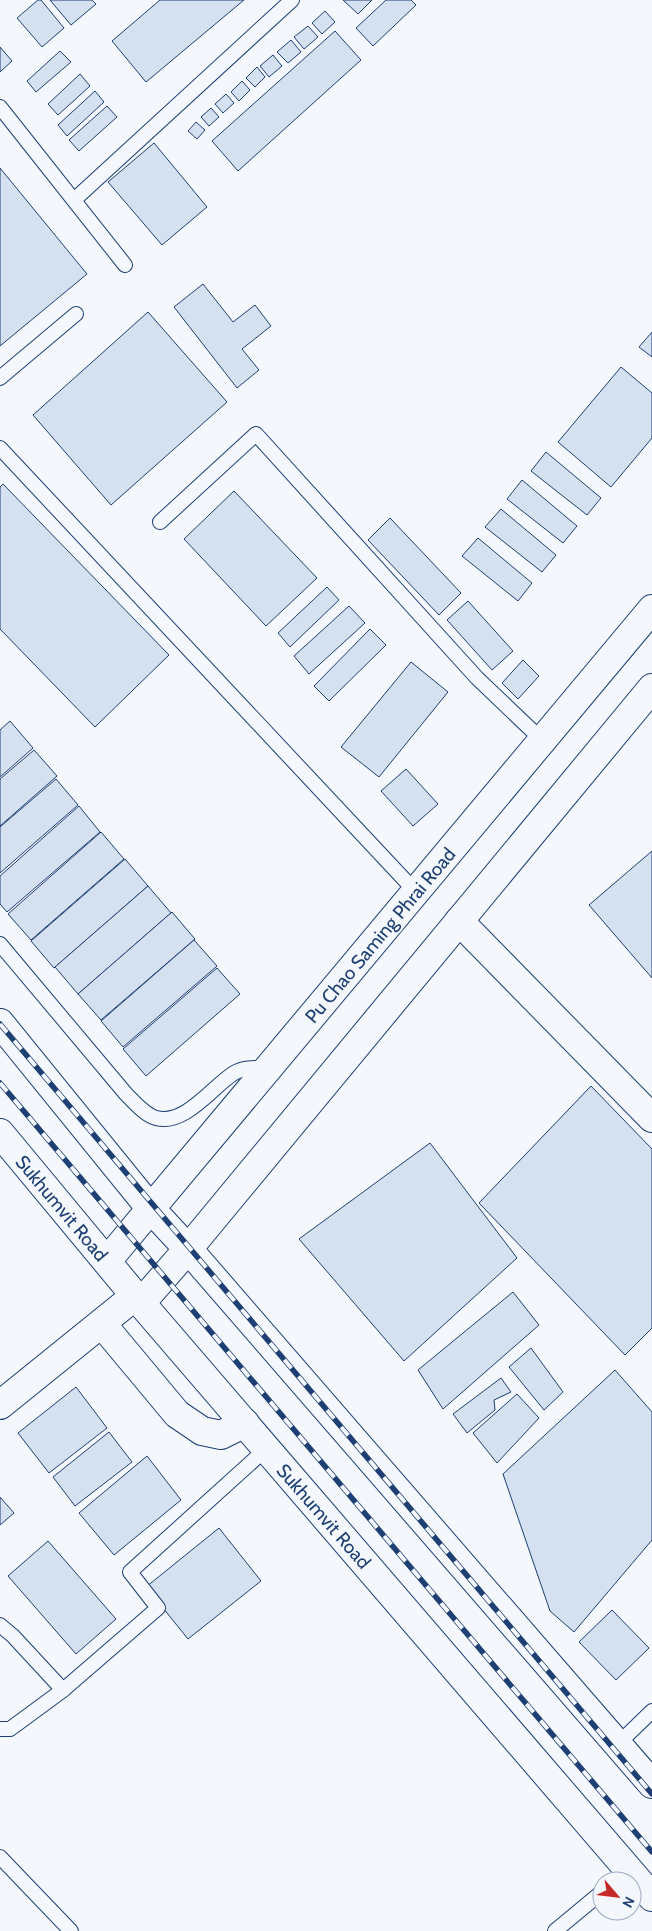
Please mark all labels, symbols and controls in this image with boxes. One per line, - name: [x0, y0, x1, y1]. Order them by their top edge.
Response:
- street label: Pu Chao Saming Phrai Road: [300, 843, 460, 1028]
- street label: Sukhumvit Road: [11, 1151, 113, 1266]
- street label: Sukhumvit Road: [272, 1459, 375, 1573]
- north arrow: [592, 1871, 642, 1921]
- text: N: [618, 1894, 639, 1911]

